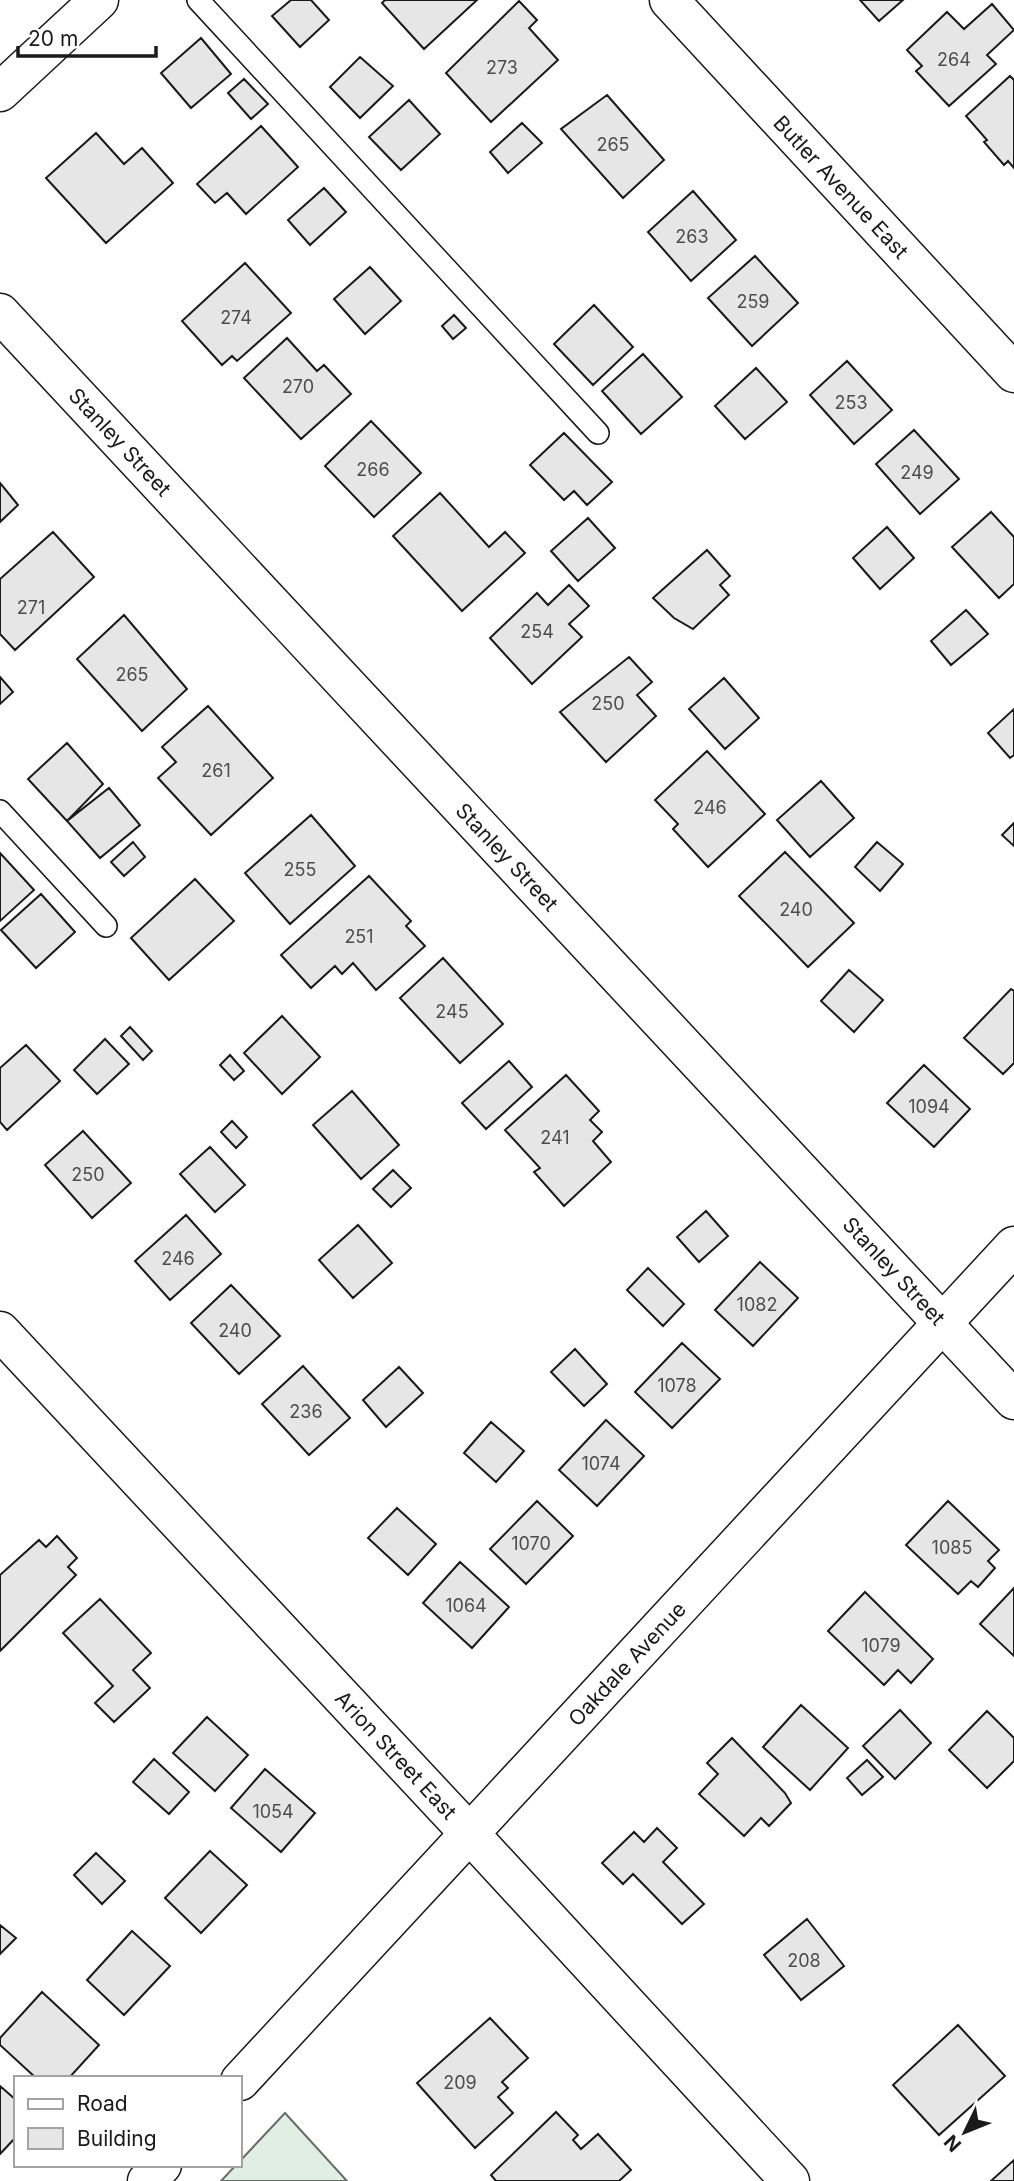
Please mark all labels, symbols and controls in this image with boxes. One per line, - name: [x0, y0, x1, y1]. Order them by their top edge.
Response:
- scale bar: [18, 14, 156, 58]
- text: 20 m: [28, 26, 78, 51]
- house number: 264: [937, 49, 971, 70]
- house number: 273: [486, 57, 518, 78]
- street label: Butler Avenue East: [768, 110, 914, 264]
- house number: 265: [596, 134, 630, 155]
- house number: 263: [675, 226, 709, 247]
- house number: 259: [736, 291, 770, 312]
- house number: 274: [220, 307, 252, 328]
- house number: 270: [282, 376, 314, 397]
- street label: Stanley Street: [64, 383, 176, 501]
- house number: 253: [834, 392, 868, 413]
- house number: 266: [356, 459, 390, 480]
- house number: 249: [900, 462, 934, 483]
- house number: 271: [17, 597, 45, 618]
- house number: 254: [520, 621, 554, 642]
- house number: 265: [115, 664, 149, 685]
- house number: 250: [591, 693, 625, 714]
- house number: 261: [201, 760, 231, 781]
- house number: 246: [693, 797, 727, 818]
- street label: Stanley Street: [451, 798, 563, 916]
- house number: 255: [284, 859, 316, 880]
- house number: 240: [779, 899, 813, 920]
- house number: 251: [344, 926, 374, 947]
- house number: 245: [435, 1001, 469, 1022]
- house number: 1094: [908, 1096, 950, 1117]
- house number: 241: [540, 1127, 570, 1148]
- house number: 250: [71, 1164, 105, 1185]
- street label: Stanley Street: [838, 1212, 950, 1330]
- house number: 246: [161, 1248, 195, 1269]
- house number: 1082: [737, 1294, 777, 1315]
- house number: 240: [218, 1320, 252, 1341]
- house number: 1078: [657, 1375, 697, 1396]
- house number: 236: [289, 1401, 323, 1422]
- house number: 1074: [581, 1453, 621, 1474]
- house number: 1070: [511, 1533, 551, 1554]
- house number: 1085: [932, 1537, 972, 1558]
- house number: 1064: [445, 1595, 487, 1616]
- street label: Oakdale Avenue: [563, 1597, 691, 1731]
- house number: 1079: [861, 1635, 901, 1656]
- street label: Arion Street East: [330, 1686, 462, 1824]
- house number: 1054: [252, 1801, 294, 1822]
- house number: 208: [787, 1950, 821, 1971]
- house number: 209: [443, 2072, 477, 2093]
- legend: [14, 2076, 242, 2167]
- text: Road: [77, 2091, 128, 2116]
- north arrow: [930, 2097, 1000, 2167]
- text: Building: [77, 2126, 157, 2151]
- text: N: [940, 2130, 966, 2156]

